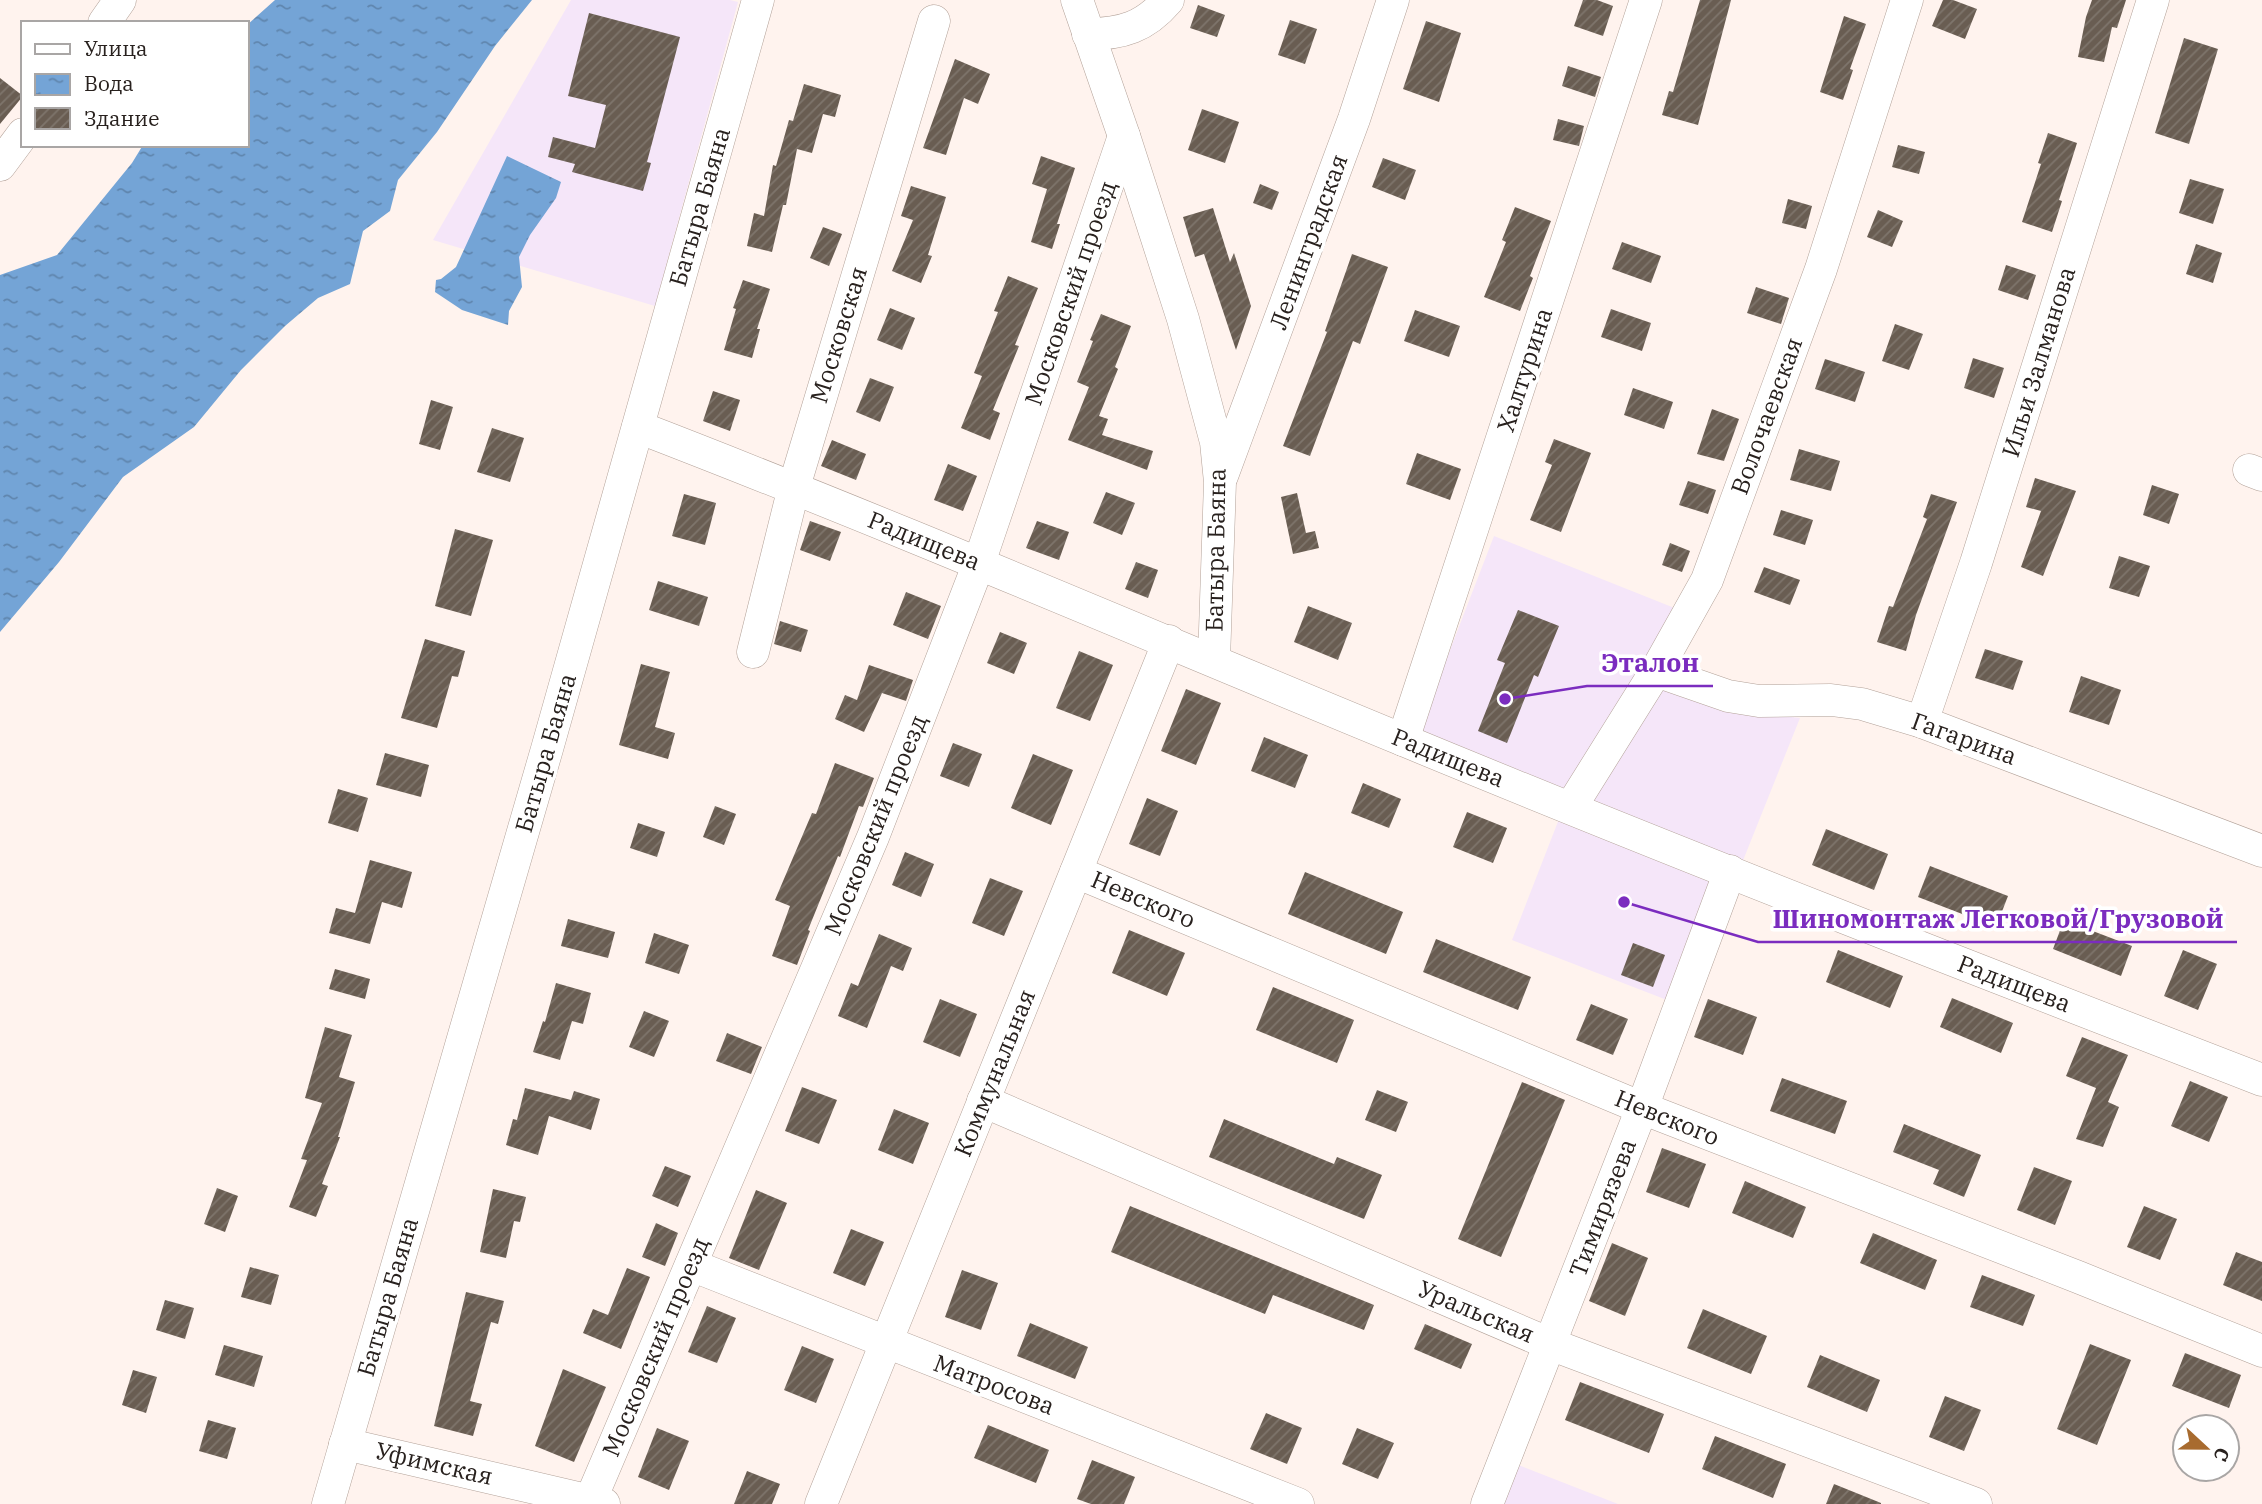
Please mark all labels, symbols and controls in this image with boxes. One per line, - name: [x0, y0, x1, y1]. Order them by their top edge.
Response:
- legend: [21, 21, 248, 147]
- text: Улица: [84, 34, 148, 62]
- text: Вода: [84, 69, 134, 97]
- text: Здание: [84, 104, 159, 132]
- street label: Батыра Баяна: [661, 124, 737, 290]
- street label: Ленинградская: [1261, 150, 1355, 334]
- street label: Московский проезд: [1017, 176, 1124, 409]
- street label: Московская: [802, 263, 874, 407]
- street label: Ильи Залманова: [1994, 263, 2082, 461]
- street label: Халтурина: [1489, 304, 1559, 436]
- street label: Волочаевская: [1723, 333, 1809, 499]
- street label: Батыра Баяна: [1198, 468, 1232, 632]
- street label: Радищева: [863, 503, 985, 577]
- callout: Эталон: [1587, 639, 1713, 686]
- text: Эталон: [1601, 645, 1699, 679]
- street label: Батыра Баяна: [507, 670, 583, 836]
- street label: Гагарина: [1907, 704, 2021, 772]
- street label: Московский проезд: [816, 709, 934, 940]
- street label: Радищева: [1387, 720, 1509, 794]
- street label: Невского: [1086, 863, 1200, 935]
- callout: Шиномонтаж Легковой/Грузовой: [1758, 895, 2237, 942]
- text: Шиномонтаж Легковой/Грузовой: [1772, 901, 2224, 935]
- street label: Радищева: [1953, 947, 2076, 1019]
- street label: Коммунальная: [946, 984, 1042, 1161]
- street label: Невского: [1610, 1082, 1724, 1153]
- street label: Тимирязева: [1561, 1134, 1643, 1281]
- street label: Батыра Баяна: [349, 1214, 425, 1380]
- street label: Московский проезд: [594, 1232, 716, 1461]
- street label: Уральская: [1413, 1272, 1540, 1350]
- street label: Матросова: [929, 1346, 1060, 1422]
- north arrow: [2171, 1413, 2241, 1483]
- street label: Уфимская: [372, 1434, 496, 1492]
- text: С: [2208, 1444, 2235, 1465]

